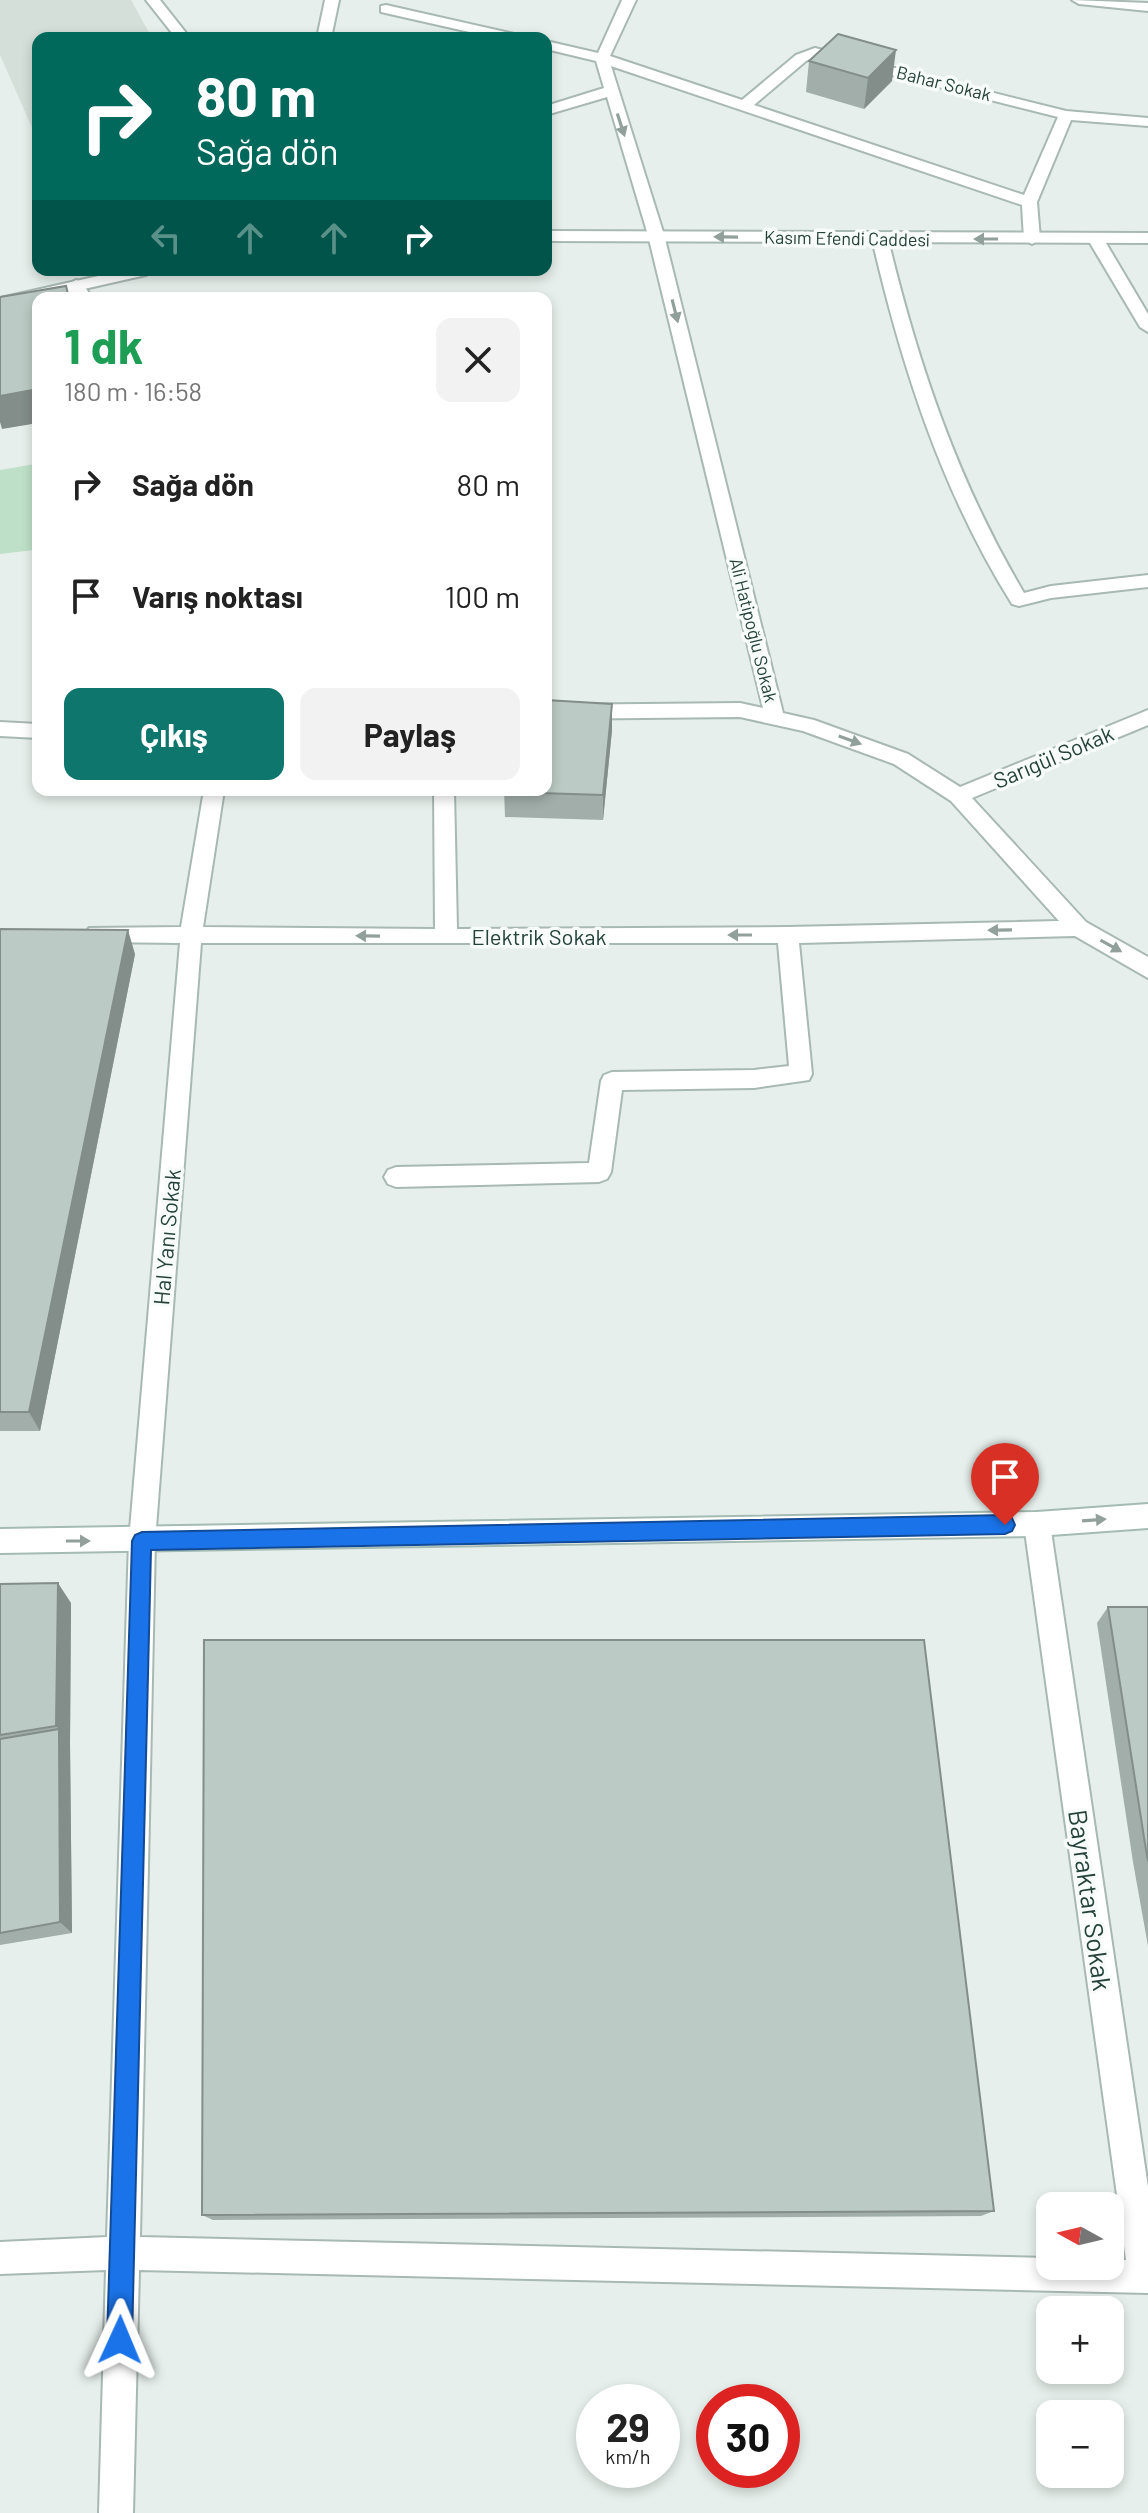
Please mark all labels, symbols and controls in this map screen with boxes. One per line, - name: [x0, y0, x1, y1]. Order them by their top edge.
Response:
- text: 80 m: [196, 61, 316, 128]
- street label: Bahar Sokak: [894, 61, 994, 105]
- icon: right: [64, 64, 168, 168]
- one-way arrow: [615, 114, 628, 138]
- text: Sağa dön: [196, 129, 339, 172]
- icon: left: [144, 216, 188, 260]
- icon: ahead: [228, 216, 272, 260]
- icon: ahead: [312, 216, 356, 260]
- icon: right: [396, 216, 440, 260]
- street label: Kasım Efendi Caddesi: [764, 226, 930, 250]
- one-way arrow: [713, 230, 738, 243]
- one-way arrow: [973, 233, 998, 245]
- one-way arrow: [669, 299, 682, 324]
- text: 1 dk: [64, 316, 143, 374]
- button: close: [436, 318, 520, 402]
- text: 180 m · 16:58: [64, 375, 202, 406]
- icon: right: [64, 462, 108, 506]
- text: Sağa dön: [132, 466, 254, 502]
- text: 80 m: [457, 466, 520, 502]
- street label: Ali Hatipoğlu Sokak: [725, 556, 783, 704]
- icon: arrive: [64, 574, 108, 618]
- text: Varış noktası: [132, 578, 303, 614]
- text: 100 m: [445, 578, 520, 614]
- button: Çıkış: [64, 688, 284, 780]
- button: Paylaş: [300, 688, 520, 780]
- street label: Sarıgül Sokak: [989, 719, 1117, 793]
- one-way arrow: [838, 735, 862, 747]
- street label: Elektrik Sokak: [471, 923, 607, 949]
- one-way arrow: [987, 923, 1012, 936]
- one-way arrow: [727, 929, 752, 941]
- one-way arrow: [355, 930, 380, 942]
- one-way arrow: [1100, 940, 1123, 953]
- street label: Hal Yanı Sokak: [147, 1168, 185, 1306]
- pin: [971, 1443, 1039, 1525]
- icon: arrive: [983, 1455, 1027, 1499]
- one-way arrow: [1082, 1513, 1107, 1526]
- one-way arrow: [66, 1535, 91, 1547]
- street label: Bayraktar Sokak: [1063, 1807, 1119, 1993]
- north arrow: [1036, 2192, 1124, 2280]
- map controls: [1036, 2192, 1124, 2488]
- button: +: [1036, 2296, 1124, 2384]
- position arrow: [78, 2298, 162, 2382]
- speed limit sign: 30: [696, 2384, 800, 2488]
- button: −: [1036, 2400, 1124, 2488]
- text: 29: [606, 2402, 650, 2450]
- text: km/h: [605, 2444, 651, 2468]

